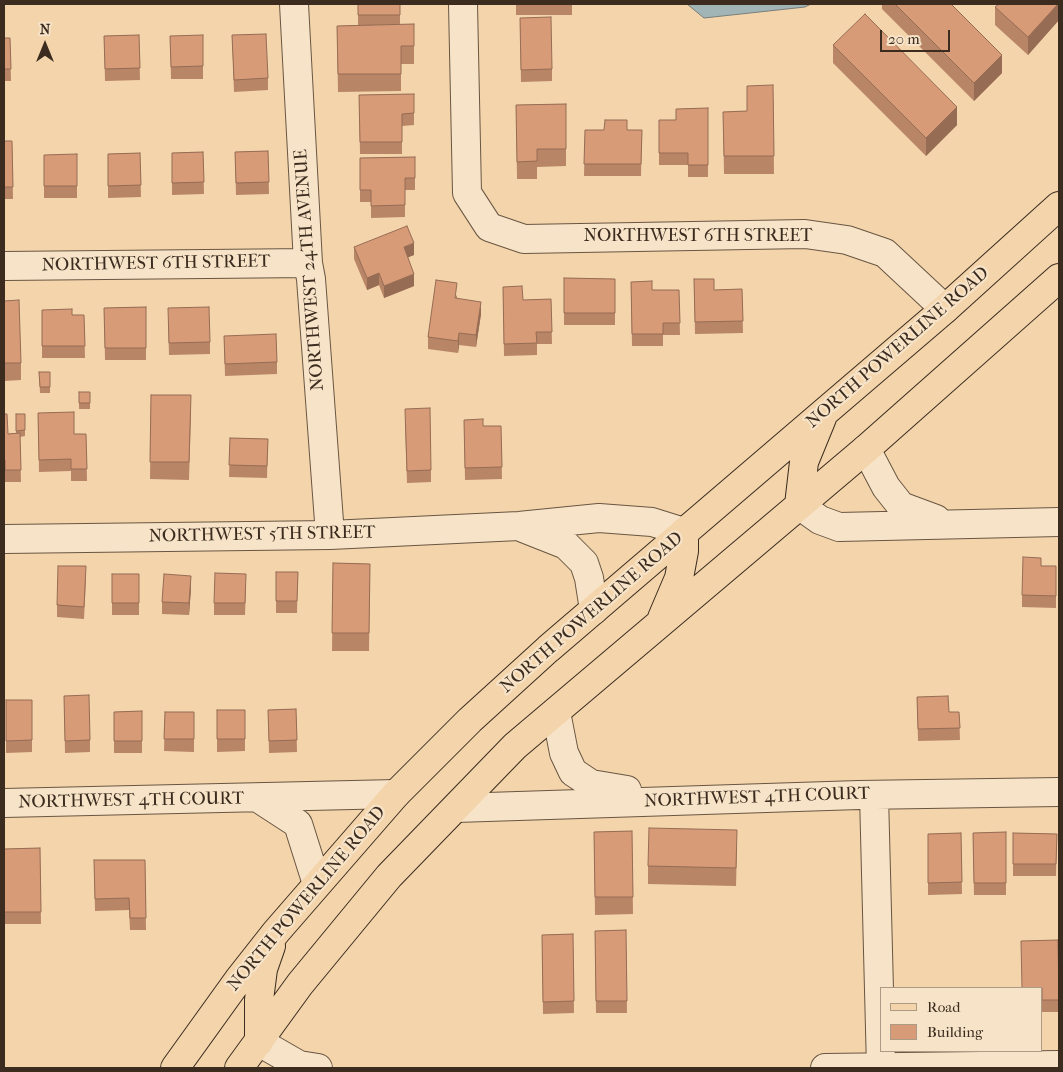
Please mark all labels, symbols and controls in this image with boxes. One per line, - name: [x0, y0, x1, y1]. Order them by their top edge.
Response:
- north arrow: [20, 20, 70, 70]
- scale bar: [883, 20, 953, 52]
- text: N: [40, 21, 50, 38]
- text: 20 m: [888, 30, 920, 48]
- street label: NORTHWEST 24TH AVENUE: [291, 148, 329, 392]
- street label: NORTHWEST 6TH STREET: [584, 226, 812, 248]
- street label: NORTHWEST 6TH STREET: [41, 251, 271, 277]
- street label: NORTH POWERLINE ROAD: [802, 263, 994, 433]
- street label: NORTHWEST 5TH STREET: [148, 522, 376, 548]
- street label: NORTH POWERLINE ROAD: [496, 528, 688, 698]
- street label: NORTHWEST 4TH COURT: [644, 783, 870, 813]
- street label: NORTHWEST 4TH COURT: [18, 788, 244, 814]
- street label: NORTH POWERLINE ROAD: [223, 802, 391, 996]
- legend: [880, 987, 1043, 1052]
- text: Road: [927, 998, 960, 1016]
- text: Building: [927, 1023, 983, 1041]

